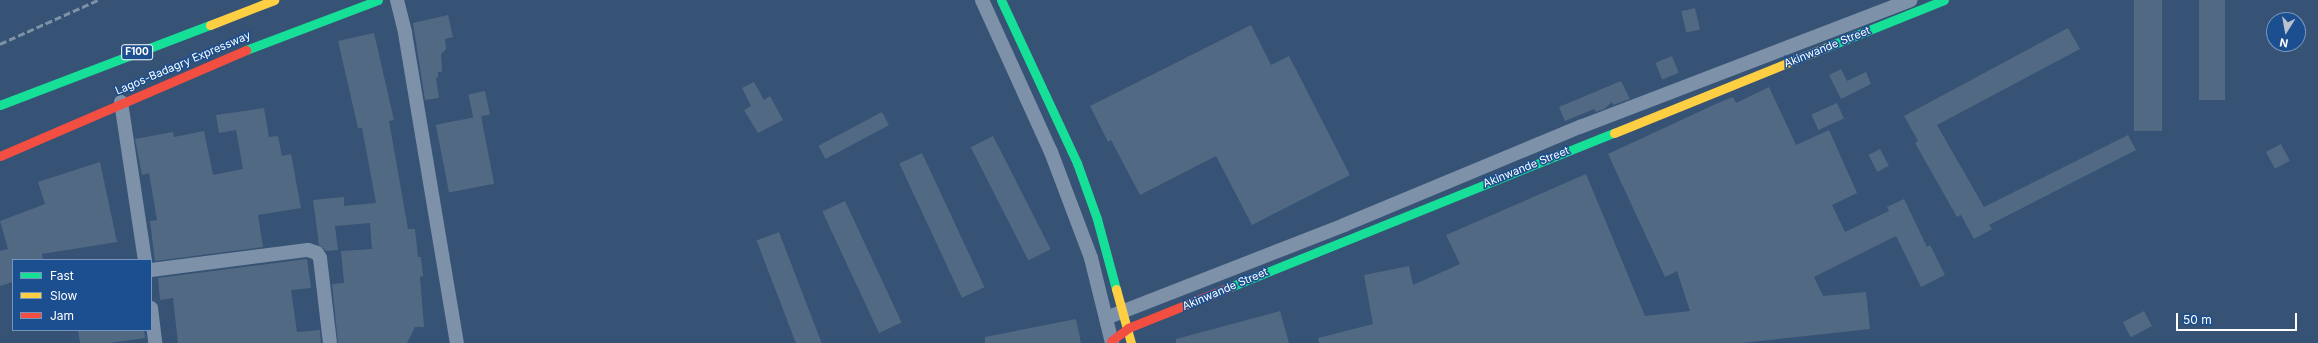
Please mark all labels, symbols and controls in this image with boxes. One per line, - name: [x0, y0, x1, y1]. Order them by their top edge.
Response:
- north arrow: [2266, 12, 2306, 52]
- street label: Akinwande Street: [1782, 24, 1872, 70]
- street label: Lagos-Badagry Expressway: [113, 28, 253, 98]
- text: N: [2278, 35, 2289, 50]
- road number: F100: [121, 44, 153, 60]
- street label: Akinwande Street: [1481, 144, 1571, 190]
- legend: [12, 259, 152, 331]
- street label: Akinwande Street: [1180, 265, 1270, 313]
- text: Fast: [50, 268, 74, 283]
- text: Slow: [50, 288, 77, 303]
- scale bar: [2178, 305, 2299, 331]
- text: Jam: [50, 308, 74, 323]
- text: 50 m: [2183, 312, 2212, 327]

